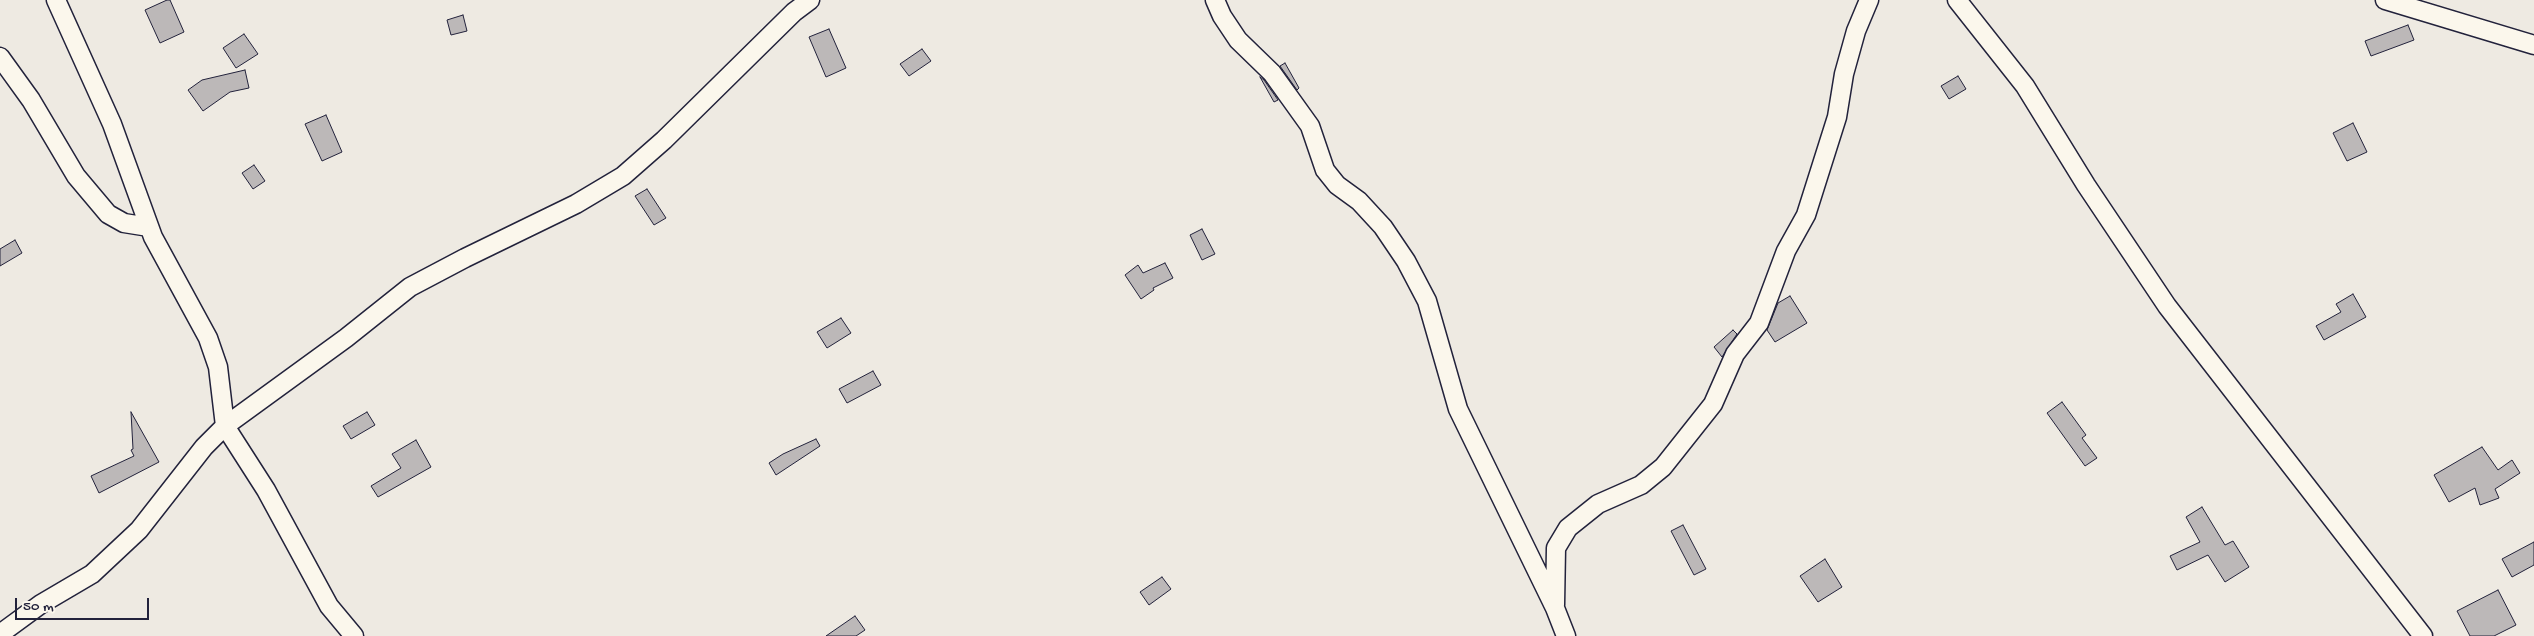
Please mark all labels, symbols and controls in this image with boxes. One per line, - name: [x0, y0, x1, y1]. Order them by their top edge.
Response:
- scale bar: [18, 588, 151, 620]
- text: 50 m: [23, 598, 54, 616]

